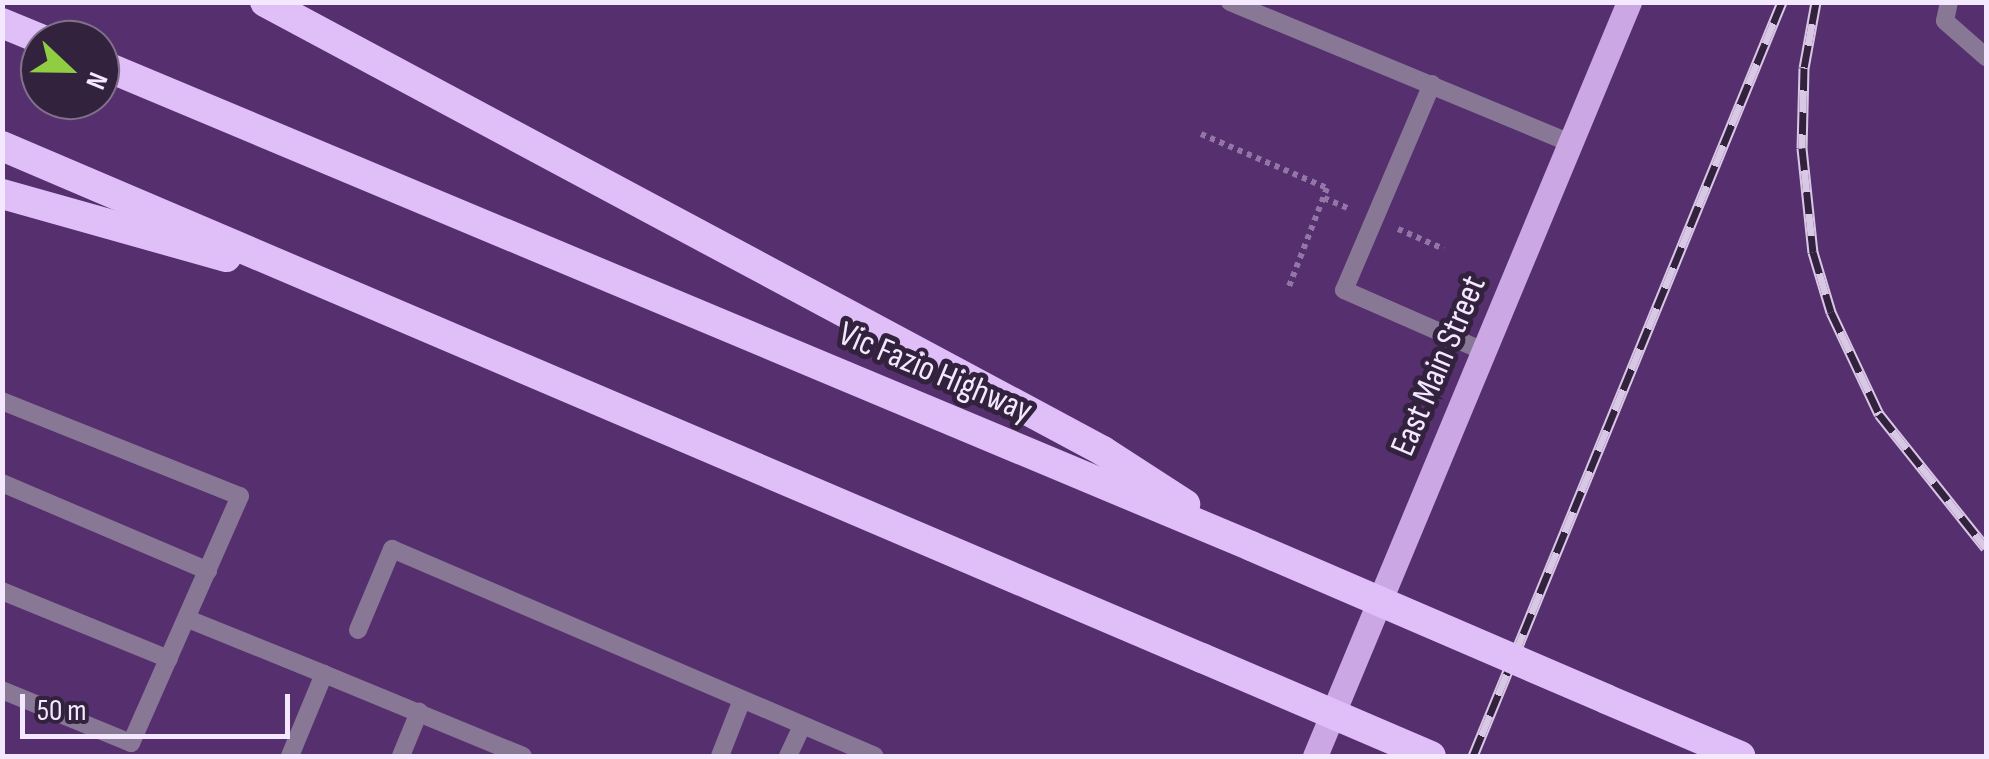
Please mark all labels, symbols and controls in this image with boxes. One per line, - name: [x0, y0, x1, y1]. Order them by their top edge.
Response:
- north arrow: [20, 20, 120, 120]
- text: N: [78, 68, 115, 94]
- street label: East Main Street: [1382, 270, 1496, 462]
- street label: Vic Fazio Highway: [832, 313, 1038, 433]
- scale bar: [25, 674, 295, 736]
- text: 50 m: [37, 693, 86, 729]

